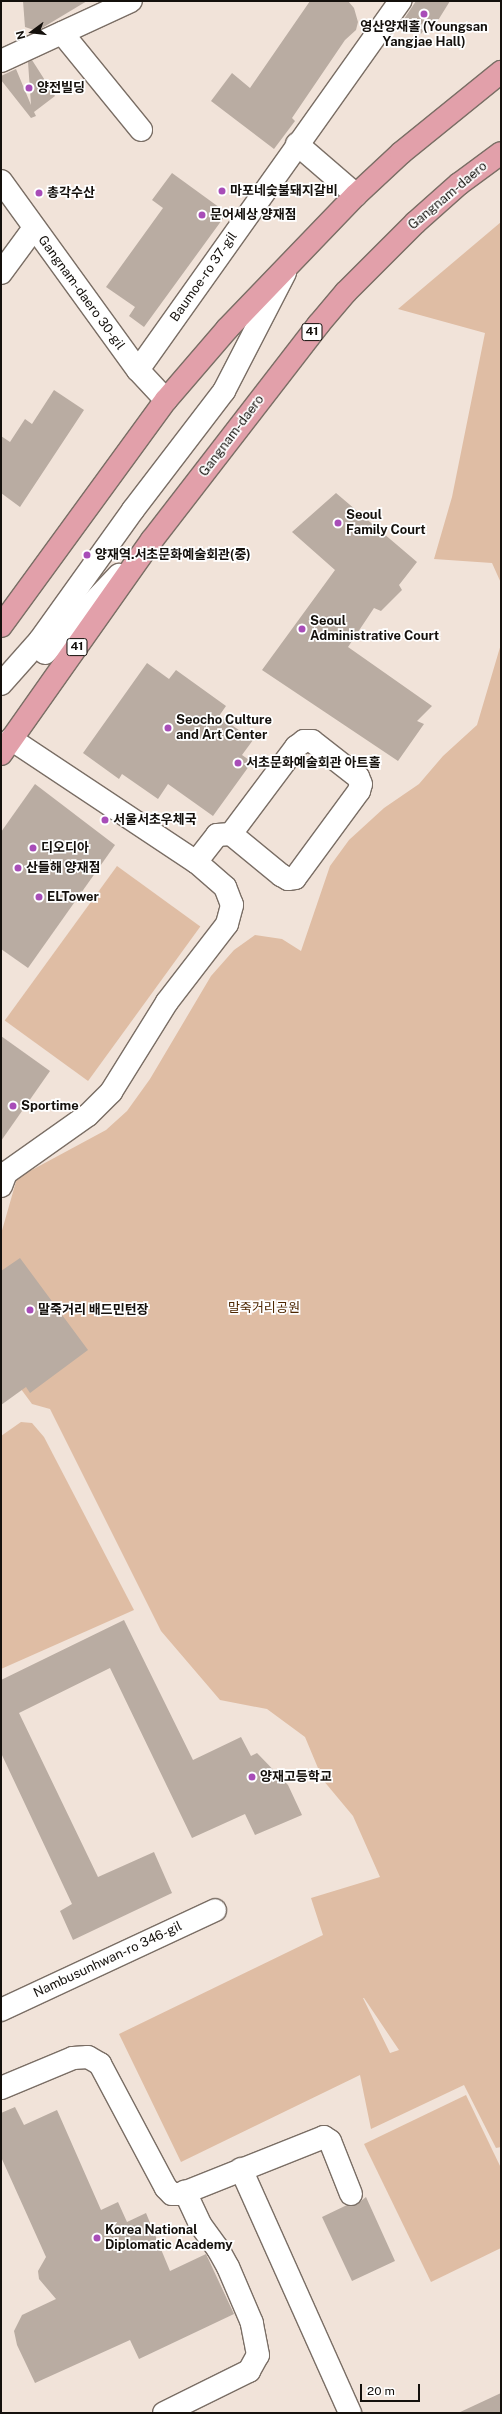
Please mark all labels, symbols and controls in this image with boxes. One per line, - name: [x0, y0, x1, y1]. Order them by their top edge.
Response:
- marker: 영산양재홀 (Youngsan Yangjae Hall): [419, 9, 429, 19]
- north arrow: [12, 12, 52, 52]
- place label: 영산양재홀 (Youngsan Yangjae Hall): [360, 20, 488, 51]
- text: N: [14, 29, 27, 41]
- place label: 양전빌딩: [37, 80, 85, 96]
- marker: 양전빌딩: [24, 83, 34, 93]
- street label: Gangnam-daero: [406, 159, 490, 233]
- place label: 마포네숯불돼지갈비: [230, 183, 338, 199]
- place label: 총각수산: [47, 185, 95, 201]
- marker: 마포네숯불돼지갈비: [217, 186, 227, 196]
- marker: 총각수산: [34, 188, 44, 198]
- place label: 문어세상 양재점: [210, 207, 297, 223]
- marker: 문어세상 양재점: [197, 210, 207, 220]
- street label: Baumoe-ro 37-gil: [167, 229, 241, 325]
- street label: Gangnam-daero 30-gil: [34, 233, 128, 353]
- road number: 41: [301, 322, 323, 342]
- street label: Gangnam-daero: [196, 392, 268, 480]
- place label: Seoul Family Court: [346, 508, 426, 539]
- marker: Seoul Family Court: [333, 518, 343, 528]
- place label: 양재역.서초문화예술회관(중): [95, 547, 251, 563]
- marker: 양재역.서초문화예술회관(중): [82, 550, 92, 560]
- place label: Seoul Administrative Court: [310, 614, 439, 645]
- marker: Seoul Administrative Court: [297, 624, 307, 634]
- road number: 41: [66, 637, 88, 657]
- place label: Seocho Culture and Art Center: [176, 713, 272, 744]
- marker: Seocho Culture and Art Center: [163, 723, 173, 733]
- place label: 서초문화예술회관 아트홀: [246, 755, 380, 771]
- marker: 서초문화예술회관 아트홀: [233, 758, 243, 768]
- place label: 서울서초우체국: [113, 812, 197, 828]
- marker: 서울서초우체국: [100, 815, 110, 825]
- place label: 디오디아: [41, 840, 89, 856]
- marker: 디오디아: [28, 843, 38, 853]
- place label: 산들해 양재점: [26, 860, 101, 876]
- marker: 산들해 양재점: [13, 863, 23, 873]
- place label: ELTower: [47, 889, 99, 905]
- marker: ELTower: [34, 892, 44, 902]
- place label: Sportime: [21, 1098, 79, 1114]
- marker: Sportime: [8, 1101, 18, 1111]
- park label: 말죽거리공원: [228, 1300, 300, 1316]
- place label: 말죽거리 배드민턴장: [38, 1302, 149, 1318]
- marker: 말죽거리 배드민턴장: [25, 1305, 35, 1315]
- place label: 양재고등학교: [260, 1769, 332, 1785]
- marker: 양재고등학교: [247, 1772, 257, 1782]
- street label: Nambusunhwan-ro 346-gil: [31, 1919, 185, 2001]
- place label: Korea National Diplomatic Academy: [105, 2223, 233, 2254]
- marker: Korea National Diplomatic Academy: [92, 2233, 102, 2243]
- scale bar: [362, 2376, 422, 2402]
- text: 20 m: [367, 2384, 395, 2398]

